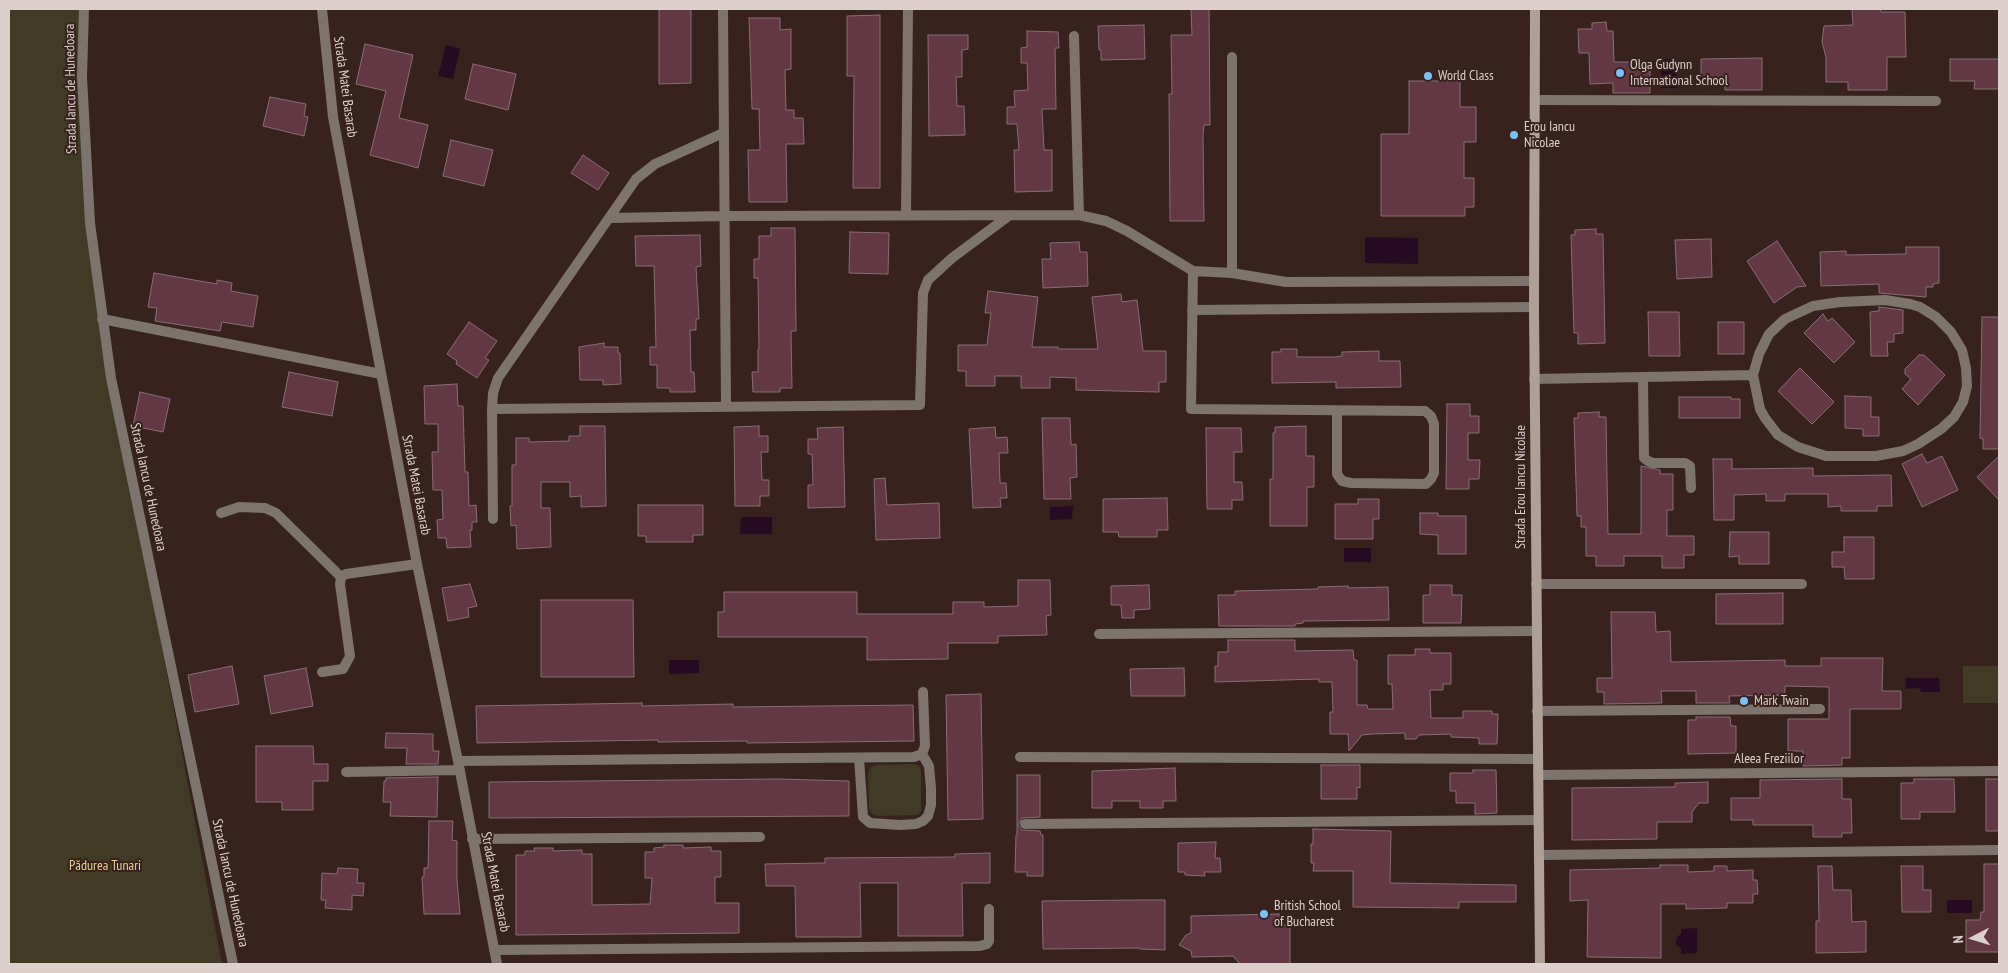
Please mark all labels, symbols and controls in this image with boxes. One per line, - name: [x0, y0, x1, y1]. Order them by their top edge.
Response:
- street label: Strada Iancu de Hunedoara: [61, 24, 81, 154]
- street label: Strada Matei Basarab: [330, 35, 360, 139]
- place label: Olga Gudynn International School: [1630, 57, 1728, 90]
- marker: Olga Gudynn International School: [1614, 67, 1626, 79]
- place label: World Class: [1438, 68, 1494, 84]
- marker: World Class: [1422, 70, 1434, 82]
- place label: Erou Iancu Nicolae: [1524, 119, 1575, 152]
- marker: Erou Iancu Nicolae: [1508, 129, 1520, 141]
- street label: Strada Iancu de Hunedoara: [126, 421, 170, 553]
- street label: Strada Erou Iancu Nicolae: [1513, 425, 1529, 549]
- street label: Strada Matei Basarab: [398, 433, 434, 537]
- place label: Mark Twain: [1754, 693, 1809, 709]
- marker: Mark Twain: [1738, 695, 1750, 707]
- street label: Aleea Freziilor: [1734, 751, 1804, 767]
- street label: Strada Iancu de Hunedoara: [208, 817, 252, 949]
- street label: Strada Matei Basarab: [477, 830, 513, 934]
- park label: Pădurea Tunari: [69, 858, 141, 874]
- place label: British School of Bucharest: [1274, 898, 1341, 930]
- marker: British School of Bucharest: [1258, 908, 1270, 920]
- north arrow: [1948, 913, 1998, 963]
- text: N: [1949, 935, 1967, 944]

